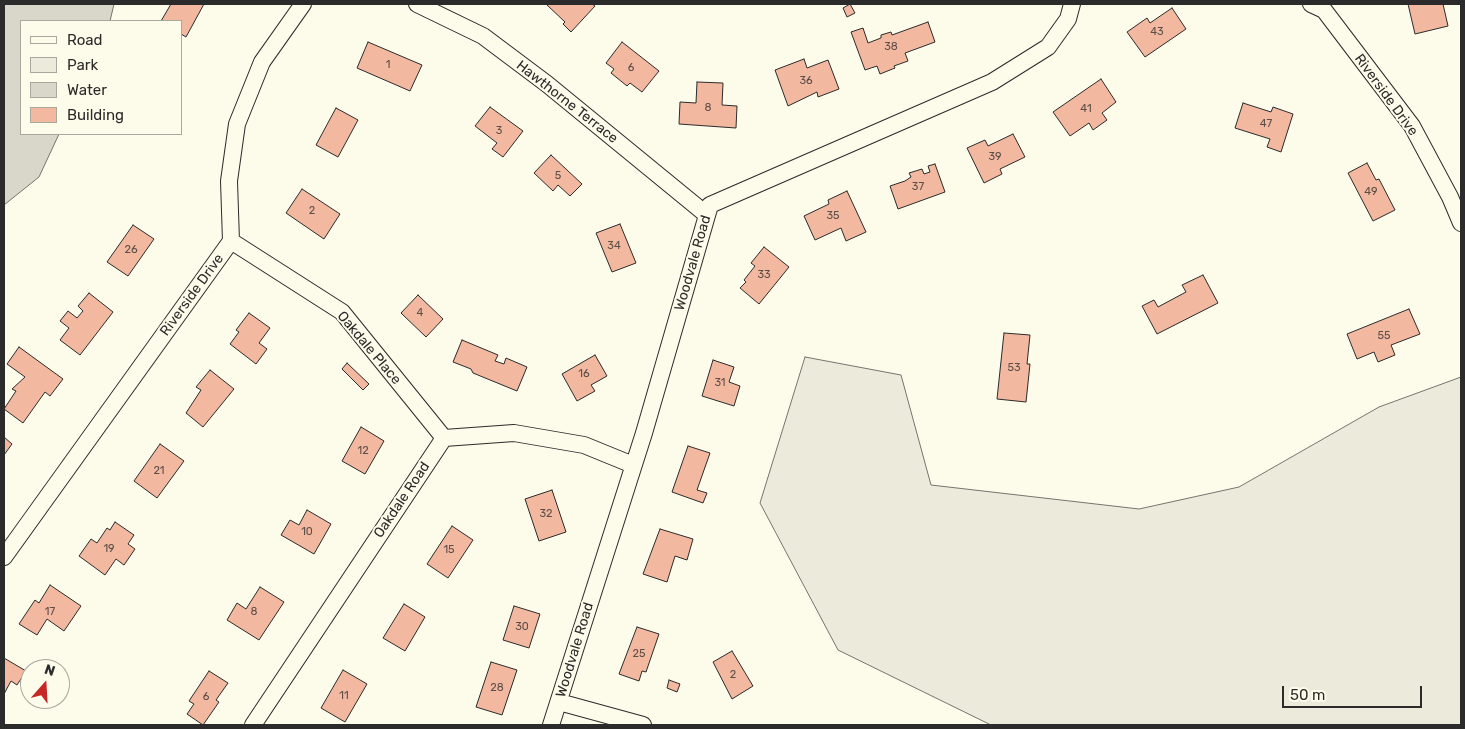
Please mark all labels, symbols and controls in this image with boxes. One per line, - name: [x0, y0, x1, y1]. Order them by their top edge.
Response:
- legend: [20, 20, 182, 135]
- house number: 43: [1150, 25, 1164, 39]
- text: Road: [67, 31, 103, 49]
- house number: 38: [884, 40, 898, 54]
- street label: Riverside Drive: [1351, 51, 1421, 139]
- text: Park: [67, 56, 98, 74]
- street label: Hawthorne Terrace: [513, 57, 621, 147]
- house number: 1: [386, 58, 390, 72]
- house number: 6: [628, 61, 634, 75]
- house number: 36: [799, 74, 813, 88]
- text: Water: [67, 81, 107, 99]
- house number: 8: [705, 101, 711, 115]
- house number: 41: [1080, 102, 1092, 116]
- text: Building: [67, 106, 124, 124]
- house number: 47: [1260, 117, 1272, 131]
- house number: 3: [496, 124, 502, 138]
- house number: 39: [988, 150, 1002, 164]
- house number: 5: [555, 169, 561, 183]
- house number: 37: [912, 180, 924, 194]
- house number: 49: [1364, 185, 1378, 199]
- house number: 2: [309, 204, 315, 218]
- house number: 35: [826, 209, 840, 223]
- street label: Woodvale Road: [671, 213, 715, 313]
- house number: 34: [607, 239, 621, 253]
- house number: 26: [124, 243, 138, 257]
- street label: Riverside Drive: [157, 251, 227, 339]
- house number: 33: [757, 268, 771, 282]
- house number: 4: [417, 306, 423, 320]
- street label: Oakdale Place: [333, 308, 405, 388]
- house number: 55: [1377, 329, 1391, 343]
- house number: 53: [1007, 361, 1021, 375]
- house number: 16: [578, 367, 590, 381]
- house number: 31: [714, 376, 726, 390]
- house number: 12: [357, 444, 369, 458]
- street label: Oakdale Road: [370, 459, 434, 541]
- house number: 21: [153, 464, 165, 478]
- house number: 32: [539, 507, 553, 521]
- house number: 10: [301, 525, 313, 539]
- house number: 19: [103, 542, 115, 556]
- house number: 15: [443, 543, 455, 557]
- street label: Woodvale Road: [553, 601, 597, 699]
- house number: 17: [45, 605, 55, 619]
- house number: 8: [251, 605, 257, 619]
- house number: 30: [515, 620, 529, 634]
- house number: 25: [633, 647, 645, 661]
- north arrow: [20, 659, 70, 709]
- text: N: [42, 661, 57, 680]
- house number: 2: [730, 668, 736, 682]
- scale bar: [1285, 676, 1425, 708]
- house number: 28: [490, 681, 504, 695]
- text: 50 m: [1290, 686, 1325, 704]
- house number: 11: [339, 689, 349, 703]
- house number: 6: [203, 690, 209, 704]

